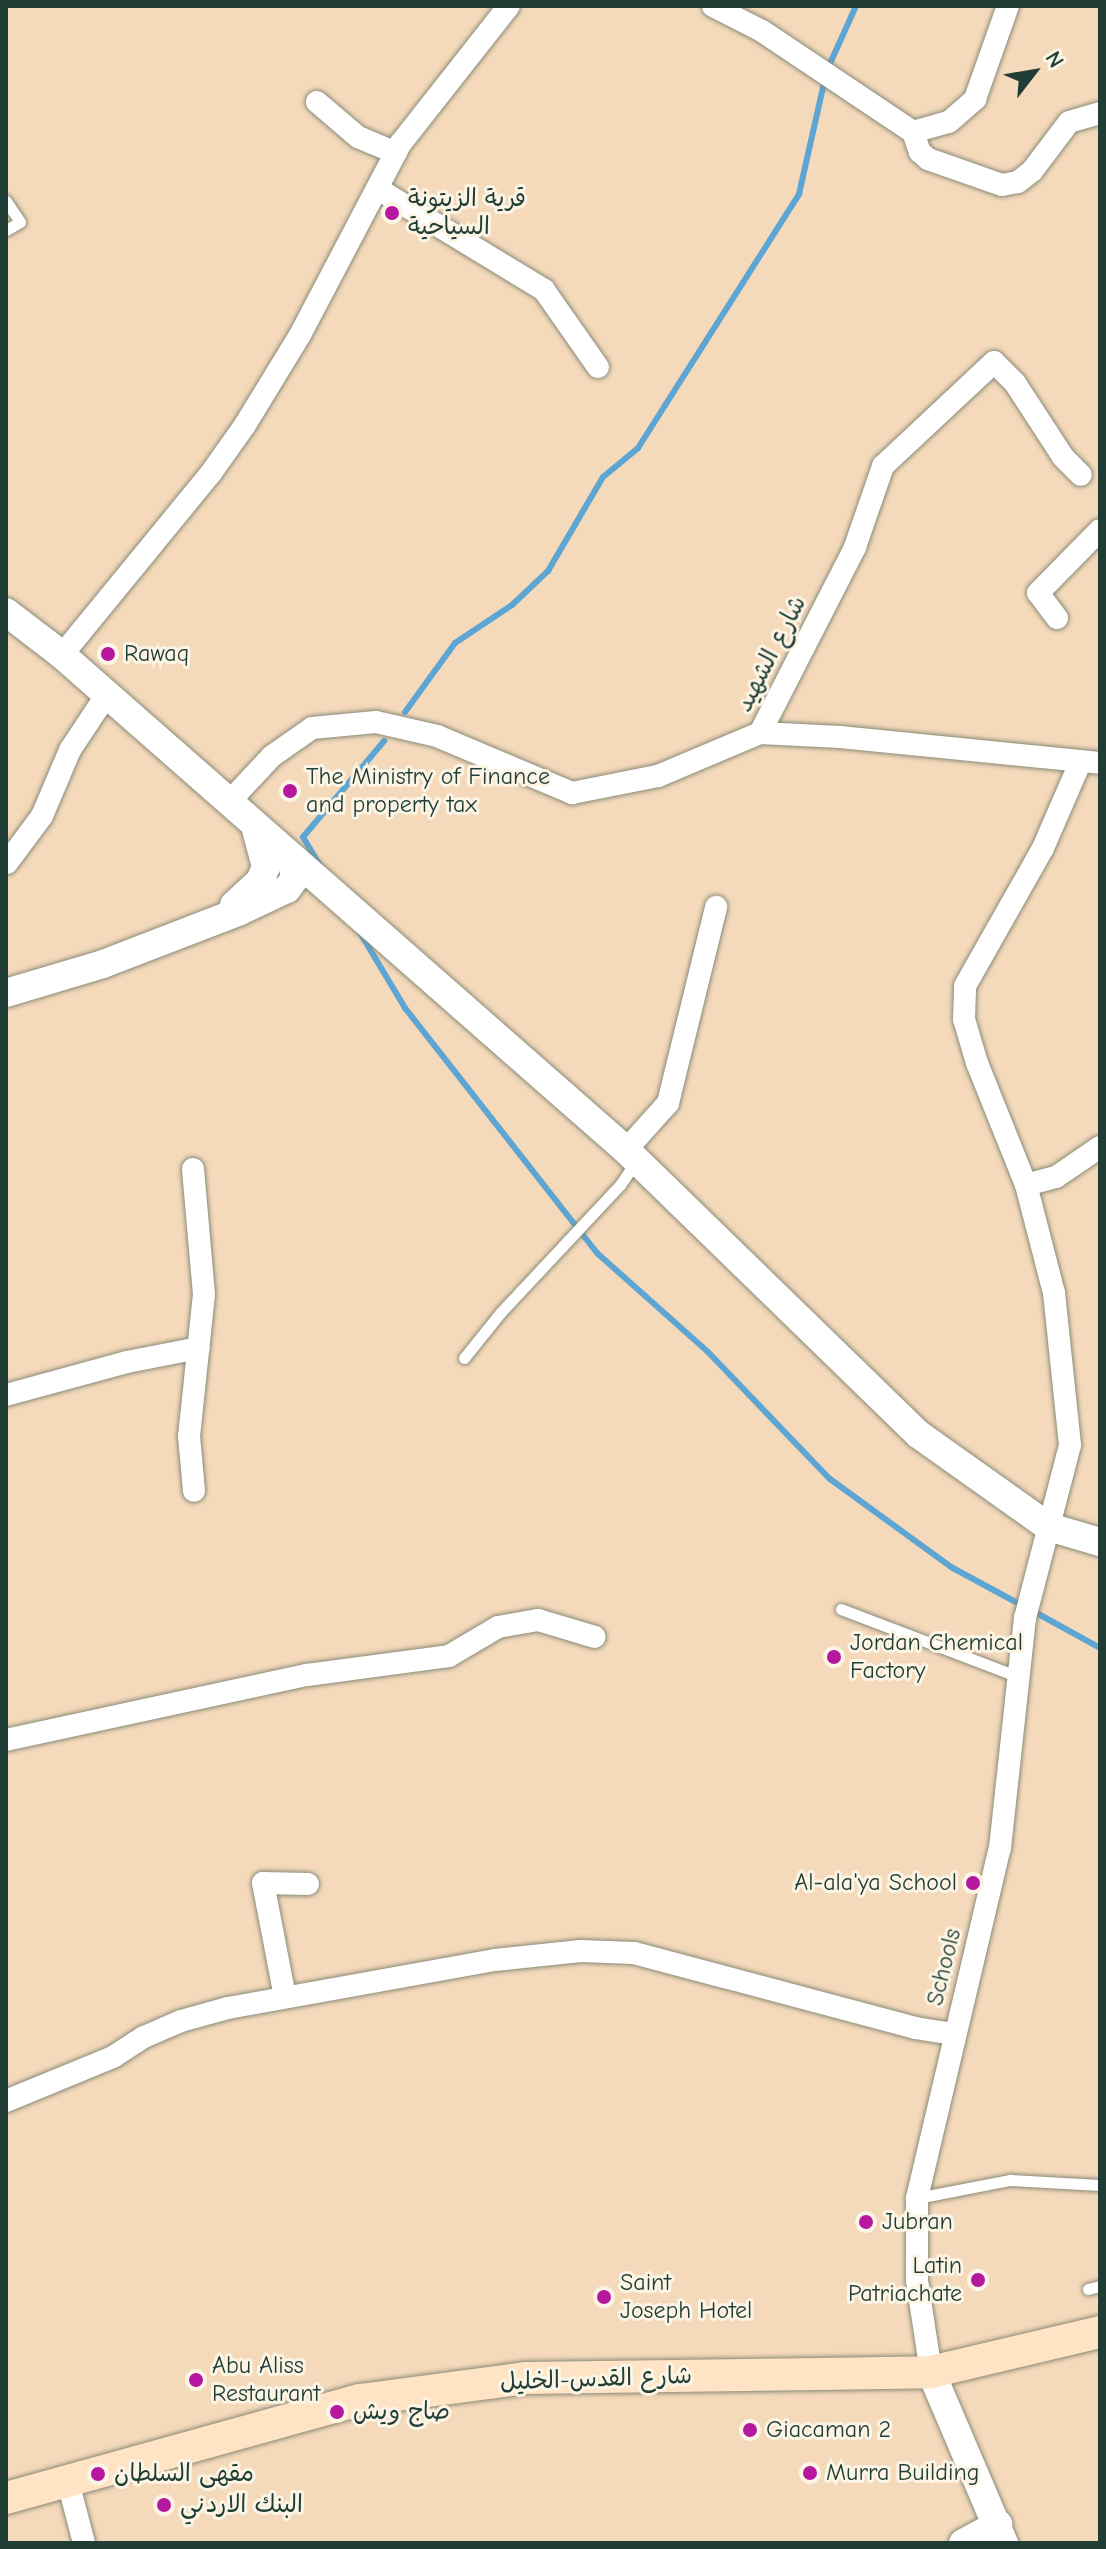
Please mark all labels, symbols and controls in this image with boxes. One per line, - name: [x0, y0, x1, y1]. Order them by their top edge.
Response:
- north arrow: [994, 32, 1074, 112]
- text: N: [1040, 47, 1069, 72]
- place label: قرية الزيتونة السياحية: [408, 185, 526, 241]
- marker: قرية الزيتونة السياحية: [383, 204, 401, 222]
- street label: شارع الشهيد: [729, 591, 813, 717]
- place label: Rawaq: [124, 640, 189, 668]
- marker: Rawaq: [99, 645, 117, 663]
- place label: The Ministry of Finance and property tax: [306, 763, 550, 819]
- marker: The Ministry of Finance and property tax: [281, 782, 299, 800]
- place label: Jordan Chemical Factory: [850, 1629, 1023, 1685]
- marker: Jordan Chemical Factory: [825, 1648, 843, 1666]
- place label: Al-ala'ya School: [794, 1869, 957, 1897]
- marker: Al-ala'ya School: [964, 1874, 982, 1892]
- street label: Schools: [921, 1926, 967, 2008]
- place label: Jubran: [882, 2208, 953, 2236]
- marker: Jubran: [857, 2213, 875, 2231]
- place label: Latin Patriachate: [848, 2252, 962, 2308]
- place label: Saint Joseph Hotel: [620, 2269, 752, 2325]
- marker: Latin Patriachate: [969, 2271, 987, 2289]
- marker: Saint Joseph Hotel: [595, 2288, 613, 2306]
- place label: Abu Aliss Restaurant: [212, 2352, 320, 2408]
- street label: شارع القدس-الخليل: [500, 2361, 692, 2397]
- marker: Abu Aliss Restaurant: [187, 2371, 205, 2389]
- place label: صاج ويش: [353, 2398, 450, 2426]
- marker: صاج ويش: [328, 2403, 346, 2421]
- place label: Giacaman 2: [766, 2416, 891, 2444]
- marker: Giacaman 2: [741, 2421, 759, 2439]
- place label: Murra Building: [826, 2459, 979, 2487]
- place label: مقهى السلطان: [114, 2460, 254, 2488]
- marker: Murra Building: [801, 2464, 819, 2482]
- marker: مقهى السلطان: [89, 2465, 107, 2483]
- place label: البنك الاردني: [180, 2491, 303, 2519]
- marker: البنك الاردني: [155, 2496, 173, 2514]

